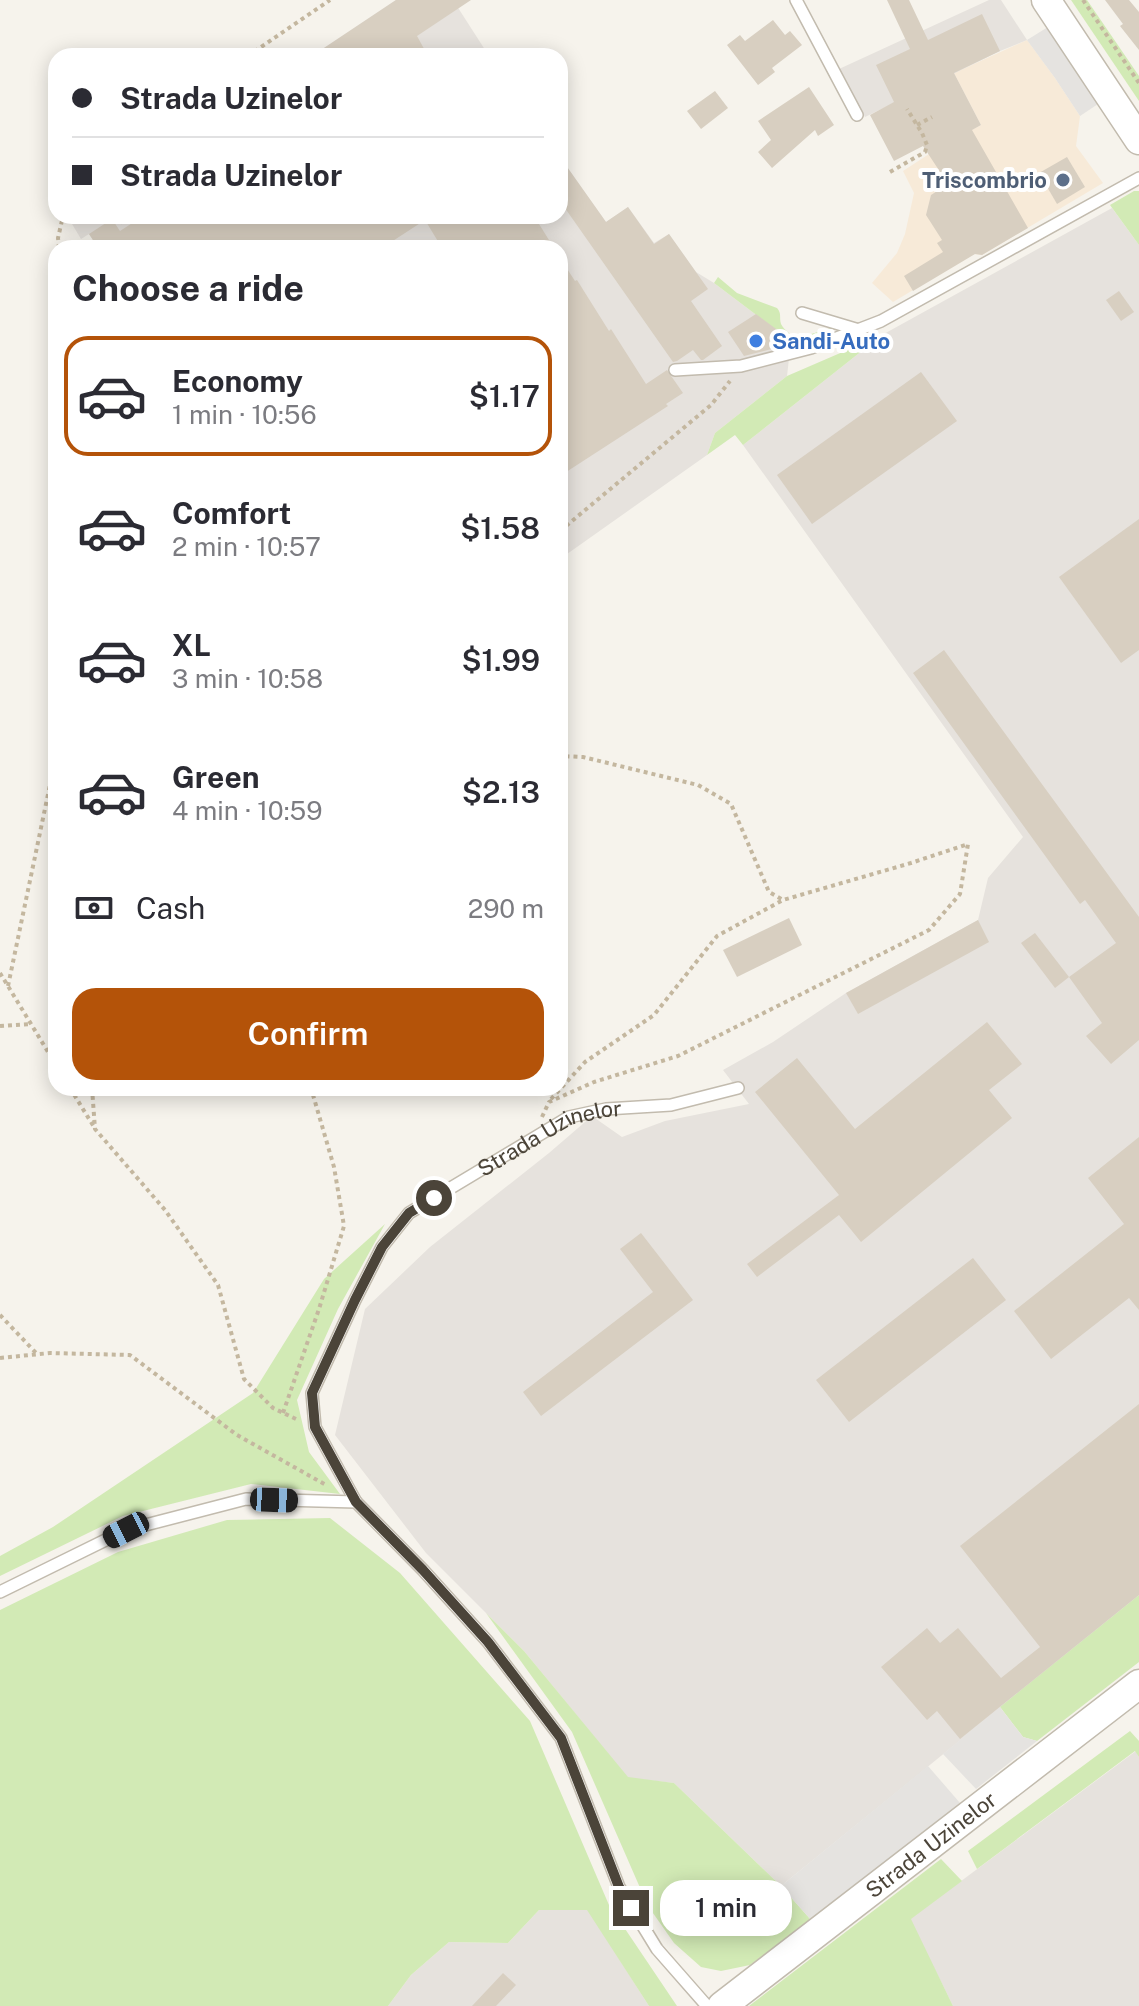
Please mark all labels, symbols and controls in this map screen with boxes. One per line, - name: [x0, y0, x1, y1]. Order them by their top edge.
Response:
- text: Strada Uzinelor: [120, 80, 342, 116]
- text: Strada Uzinelor: [120, 157, 342, 193]
- place label: Triscombrio: [922, 167, 1047, 193]
- marker: Triscombrio: [1054, 171, 1072, 189]
- text: Choose a ride: [72, 267, 304, 309]
- place label: Sandi-Auto: [772, 328, 890, 354]
- marker: Sandi-Auto: [747, 332, 765, 350]
- icon: car: [76, 360, 148, 432]
- text: Economy: [172, 363, 303, 399]
- text: $1.17: [469, 378, 540, 414]
- text: 1 min · 10:56: [172, 399, 317, 430]
- icon: car: [76, 492, 148, 564]
- text: Comfort: [172, 495, 291, 531]
- text: $1.58: [460, 510, 540, 546]
- text: 2 min · 10:57: [172, 531, 321, 562]
- icon: car: [76, 624, 148, 696]
- text: XL: [172, 627, 211, 663]
- text: $1.99: [461, 642, 540, 678]
- text: 3 min · 10:58: [172, 663, 323, 694]
- icon: car: [76, 756, 148, 828]
- text: Green: [172, 759, 259, 795]
- text: $2.13: [462, 774, 540, 810]
- text: 4 min · 10:59: [172, 795, 322, 826]
- icon: cash: [72, 886, 116, 930]
- text: Cash: [136, 890, 205, 926]
- text: 290 m: [468, 893, 544, 924]
- button: Confirm: [72, 988, 544, 1080]
- street label: Strada Uzinelor: [473, 1095, 622, 1182]
- route start: [416, 1180, 452, 1216]
- car: [250, 1487, 298, 1513]
- car: [99, 1508, 153, 1552]
- street label: Strada Uzinelor: [861, 1786, 1001, 1903]
- callout: 1 min: [659, 1880, 791, 1936]
- route end: [613, 1890, 649, 1926]
- text: 1 min: [695, 1892, 757, 1923]

